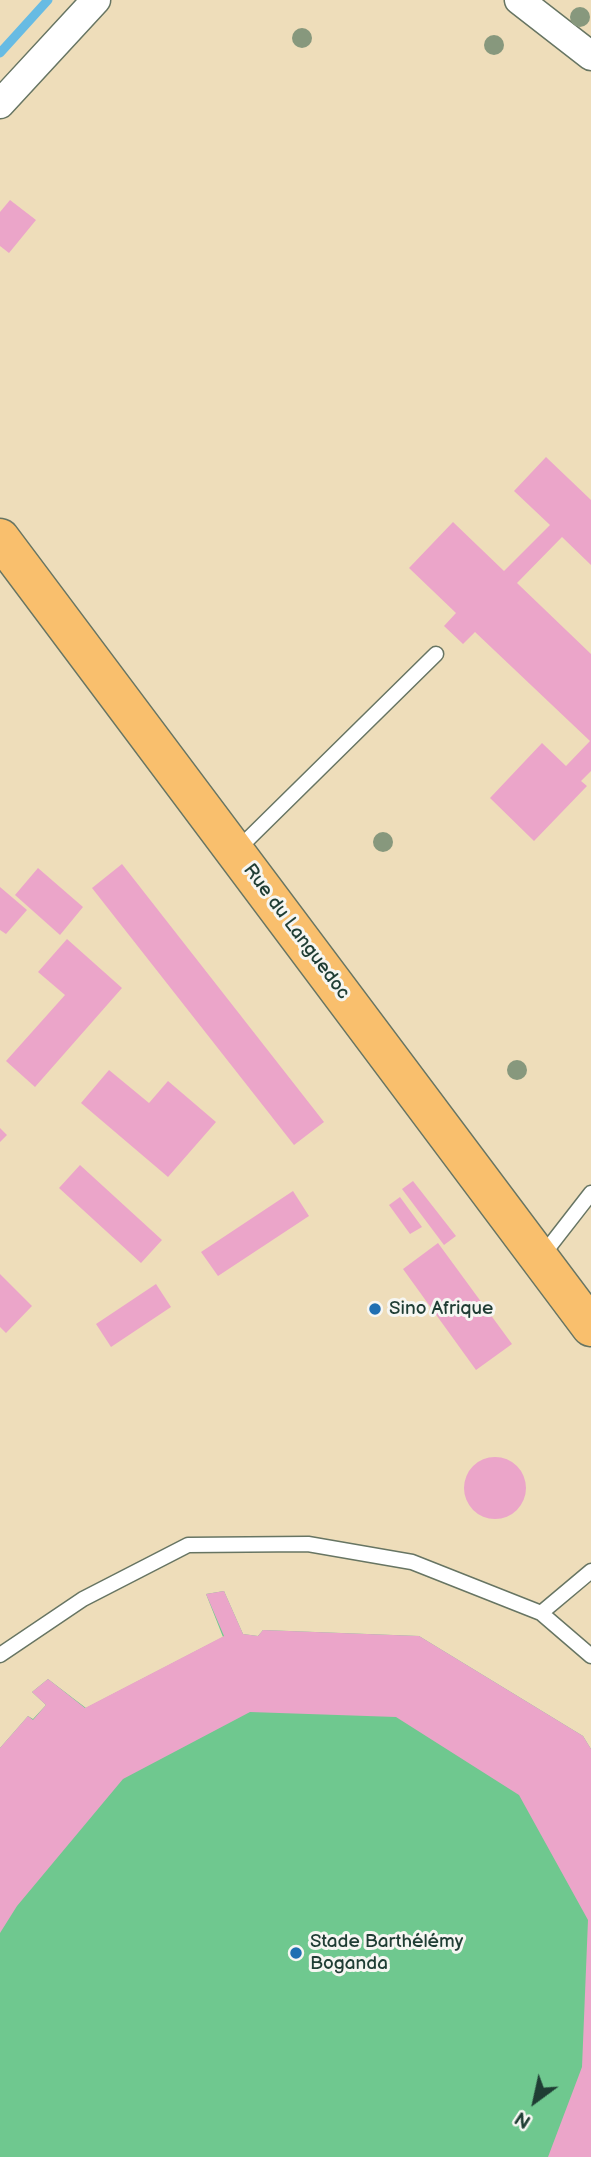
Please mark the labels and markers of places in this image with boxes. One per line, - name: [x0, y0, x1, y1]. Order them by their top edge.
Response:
- place label: Sino Afrique: [389, 1298, 493, 1320]
- marker: Sino Afrique: [367, 1301, 383, 1317]
- place label: Stade Barthélémy Boganda: [310, 1931, 463, 1975]
- marker: Stade Barthélémy Boganda: [288, 1945, 304, 1961]

